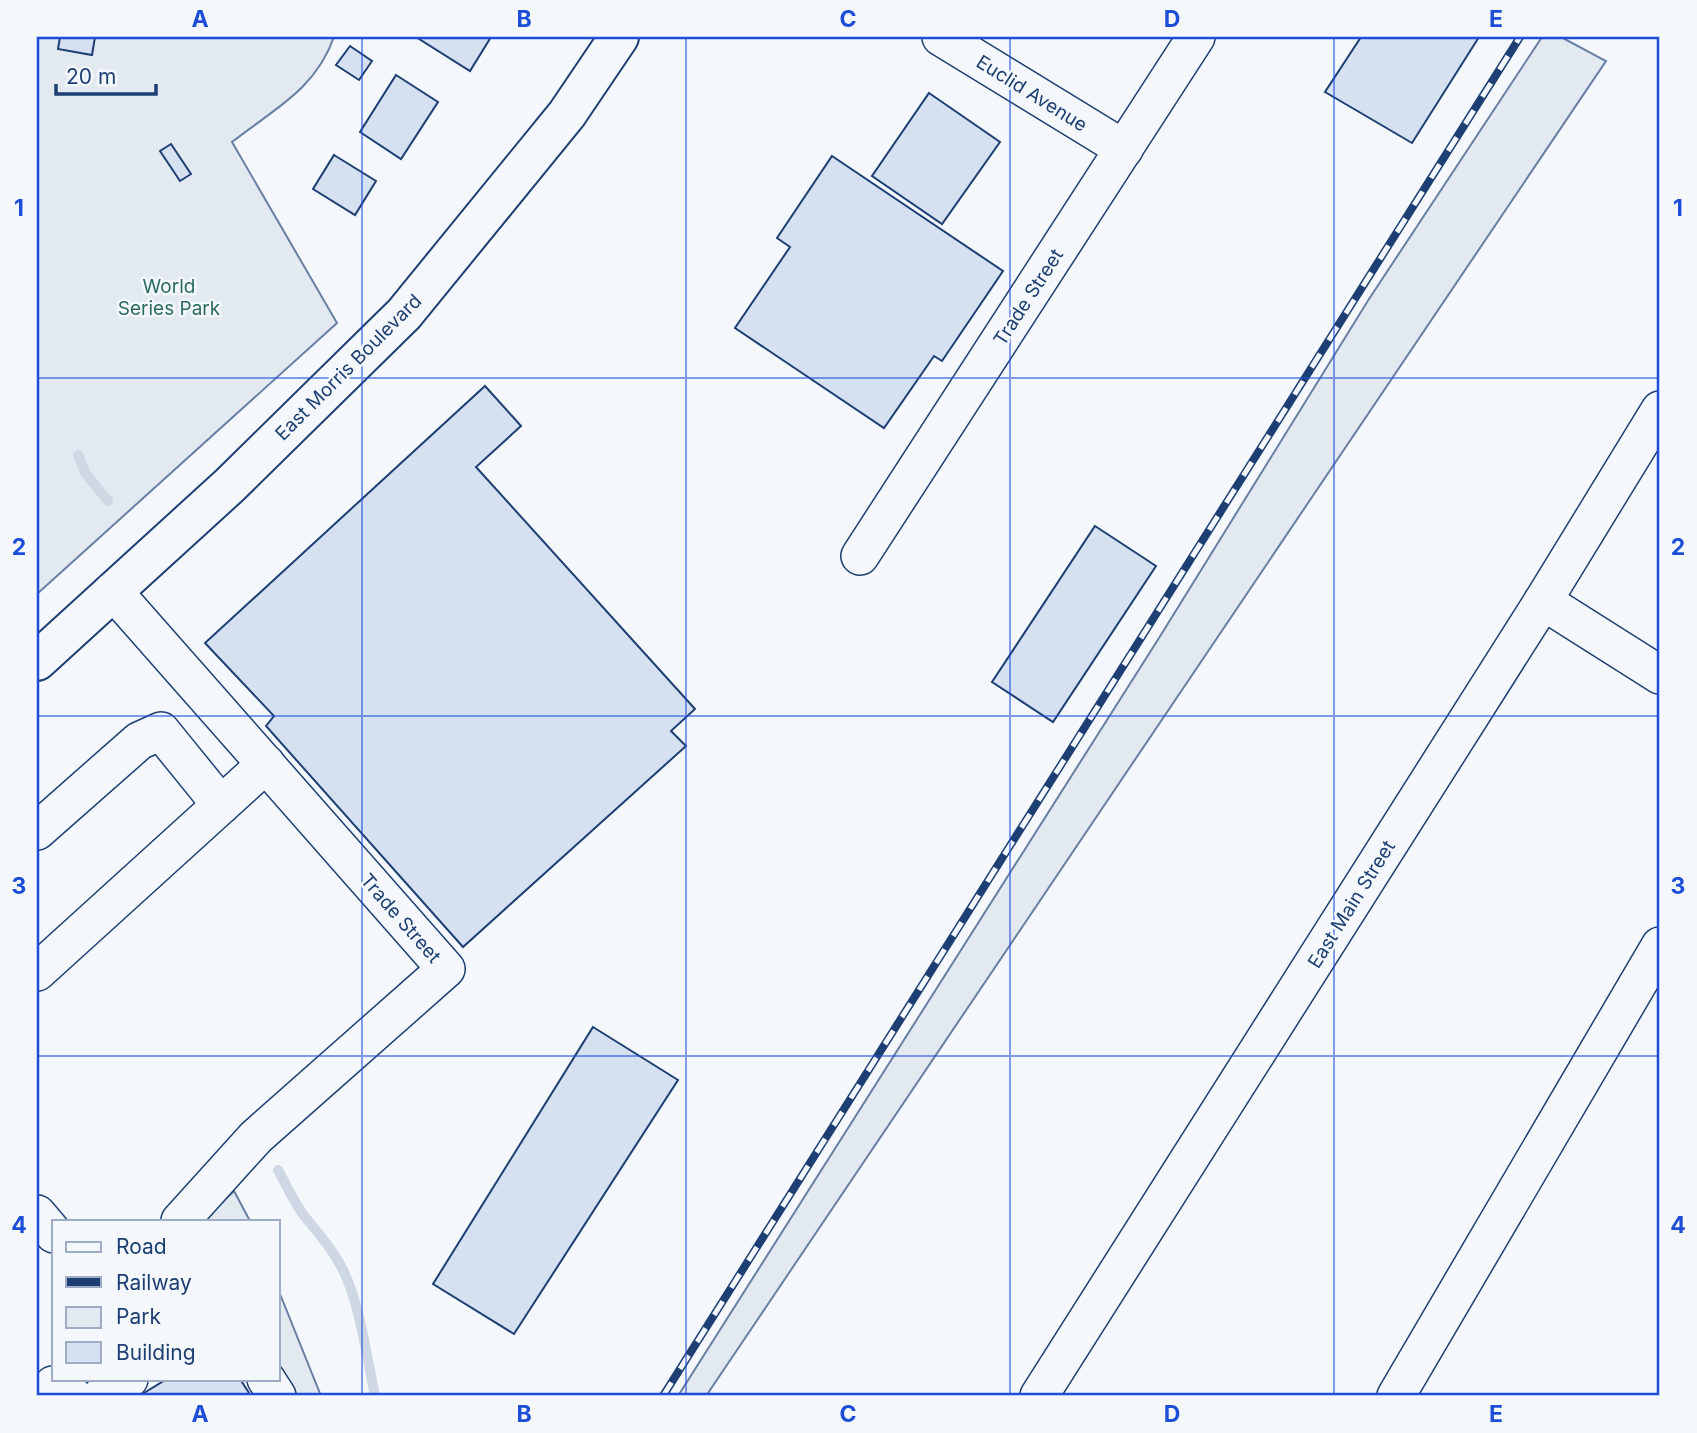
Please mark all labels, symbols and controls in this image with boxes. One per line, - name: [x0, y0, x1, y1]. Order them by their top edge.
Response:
- text: A: [191, 5, 209, 33]
- text: B: [516, 5, 532, 33]
- text: C: [839, 5, 857, 33]
- text: D: [1164, 5, 1180, 33]
- text: E: [1489, 5, 1503, 33]
- street label: Euclid Avenue: [972, 50, 1091, 137]
- scale bar: [56, 52, 156, 96]
- text: 20 m: [66, 64, 116, 89]
- text: 1: [14, 194, 24, 222]
- text: 1: [1673, 194, 1683, 222]
- street label: Trade Street: [989, 245, 1068, 350]
- park label: World Series Park: [118, 275, 221, 320]
- street label: East Morris Boulevard: [270, 289, 426, 445]
- text: 2: [12, 533, 26, 561]
- text: 2: [1671, 533, 1685, 561]
- street label: East Main Street: [1303, 836, 1400, 972]
- street label: Trade Street: [356, 869, 446, 968]
- text: 3: [12, 872, 26, 900]
- text: 3: [1671, 872, 1685, 900]
- text: 4: [11, 1211, 27, 1239]
- text: 4: [1670, 1211, 1686, 1239]
- legend: [52, 1220, 280, 1380]
- text: Road: [116, 1234, 167, 1259]
- text: Railway: [116, 1270, 192, 1295]
- text: Park: [116, 1304, 161, 1329]
- text: Building: [116, 1340, 196, 1365]
- text: A: [191, 1400, 209, 1428]
- text: B: [516, 1400, 532, 1428]
- text: C: [839, 1400, 857, 1428]
- text: D: [1164, 1400, 1180, 1428]
- text: E: [1489, 1400, 1503, 1428]

